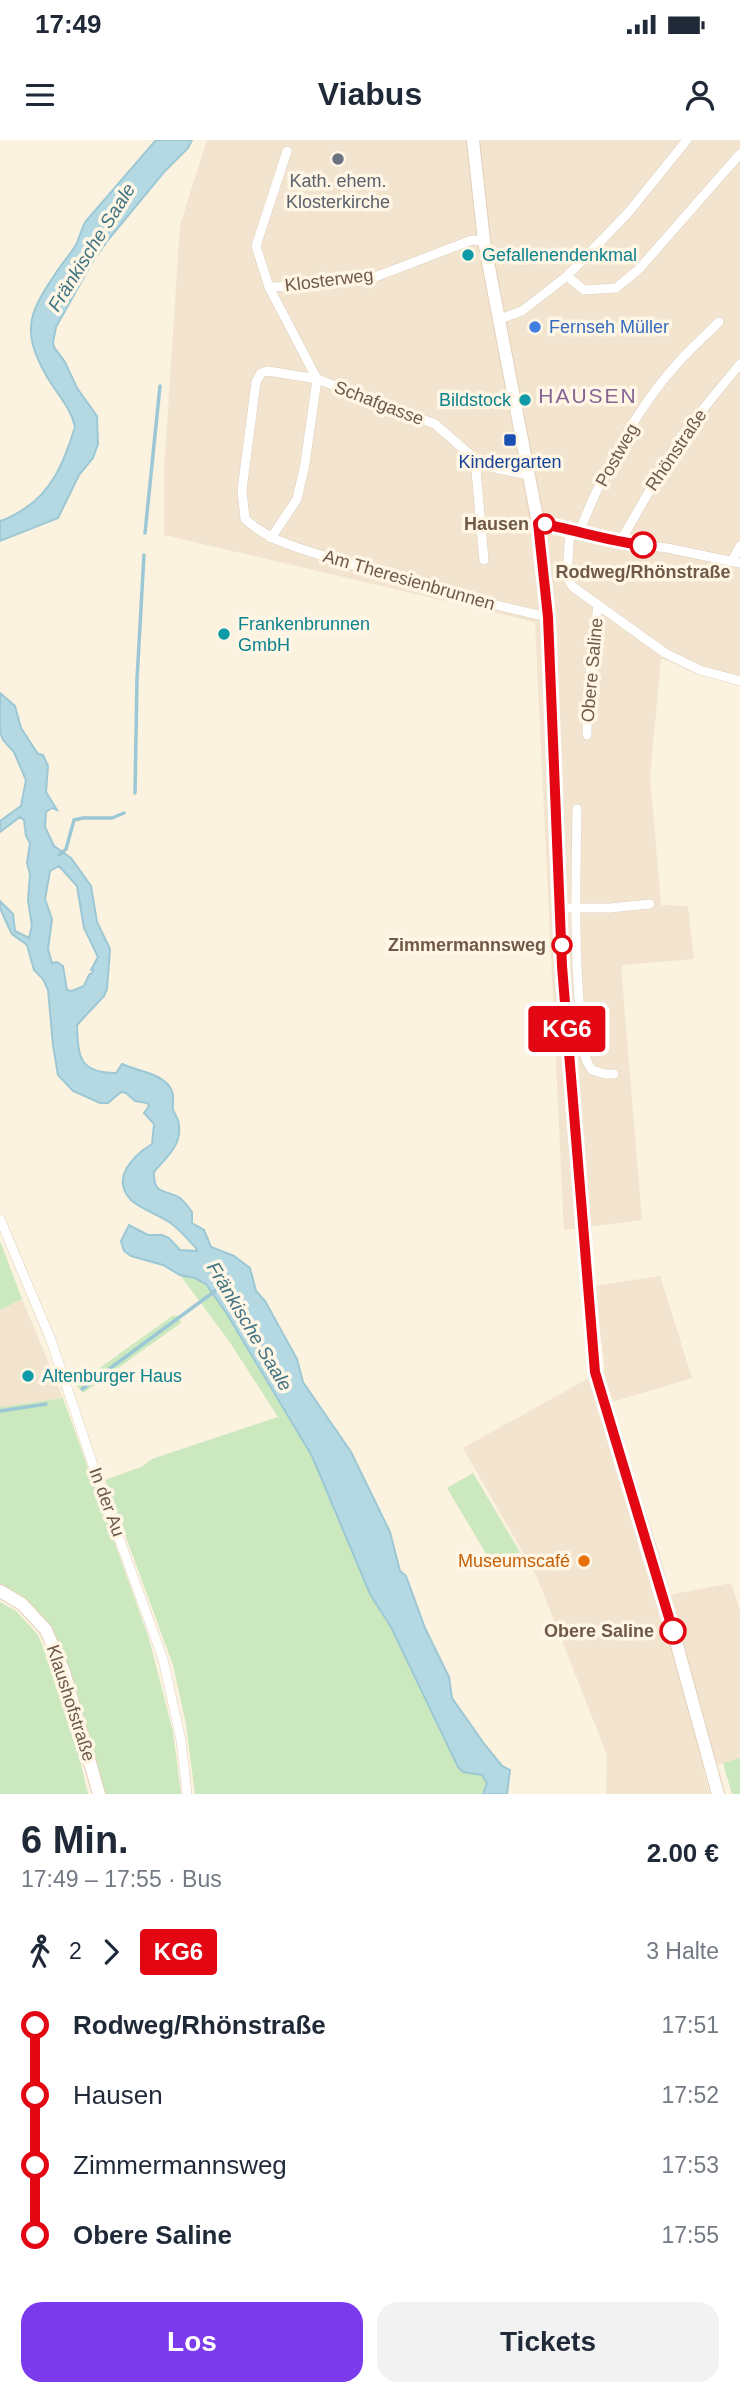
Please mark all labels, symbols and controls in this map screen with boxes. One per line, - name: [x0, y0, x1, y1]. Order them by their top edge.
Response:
- text: 17:49: [35, 9, 102, 39]
- icon: menu: [21, 76, 59, 114]
- text: Viabus: [318, 76, 422, 112]
- icon: person: [681, 76, 719, 114]
- marker: Kath. ehem. Klosterkirche: [330, 151, 346, 167]
- place label: Kath. ehem. Klosterkirche: [286, 171, 390, 212]
- water label: Fränkische Saale: [44, 179, 139, 315]
- place label: Gefallenendenkmal: [482, 245, 637, 265]
- marker: Gefallenendenkmal: [460, 247, 476, 263]
- street label: Klosterweg: [284, 265, 374, 295]
- place label: Fernseh Müller: [549, 317, 669, 337]
- marker: Fernseh Müller: [527, 319, 543, 335]
- street label: Schafgasse: [332, 377, 426, 429]
- district label: HAUSEN: [538, 384, 638, 407]
- place label: Bildstock: [439, 390, 512, 410]
- marker: Bildstock: [517, 392, 533, 408]
- street label: Rhönstraße: [641, 405, 711, 495]
- street label: Postweg: [592, 420, 642, 490]
- marker: Kindergarten: [502, 432, 518, 448]
- place label: Kindergarten: [458, 452, 562, 472]
- place label: Hausen: [464, 514, 529, 534]
- marker: Hausen: [535, 514, 555, 534]
- marker: Rodweg/Rhönstraße: [630, 532, 656, 558]
- street label: Am Theresienbrunnen: [321, 546, 497, 614]
- place label: Rodweg/Rhönstraße: [555, 562, 731, 582]
- place label: Frankenbrunnen GmbH: [238, 614, 370, 655]
- street label: Obere Saline: [577, 617, 607, 723]
- marker: Frankenbrunnen GmbH: [216, 626, 232, 642]
- place label: Zimmermannsweg: [388, 935, 546, 955]
- marker: Zimmermannsweg: [552, 935, 572, 955]
- line badge: KG6: [527, 1006, 607, 1052]
- text: KG6: [542, 1015, 592, 1042]
- water label: Fränkische Saale: [203, 1258, 296, 1395]
- place label: Altenburger Haus: [42, 1366, 182, 1386]
- marker: Altenburger Haus: [20, 1368, 36, 1384]
- street label: In der Au: [85, 1465, 129, 1539]
- place label: Museumscafé: [458, 1551, 570, 1571]
- marker: Museumscafé: [576, 1553, 592, 1569]
- marker: Obere Saline: [660, 1618, 686, 1644]
- place label: Obere Saline: [544, 1621, 654, 1641]
- street label: Klaushofstraße: [43, 1642, 99, 1764]
- text: 6 Min.: [21, 1819, 129, 1861]
- text: 2.00 €: [647, 1838, 719, 1868]
- text: 17:49 – 17:55 · Bus: [21, 1866, 222, 1892]
- icon: walk: [21, 1933, 59, 1971]
- icon: forward: [92, 1933, 130, 1971]
- text: 2: [69, 1938, 82, 1964]
- text: KG6: [154, 1938, 203, 1965]
- text: 3 Halte: [646, 1938, 719, 1964]
- text: Rodweg/Rhönstraße: [73, 2010, 326, 2040]
- text: 17:51: [661, 2012, 719, 2038]
- text: Hausen: [73, 2080, 163, 2110]
- text: 17:52: [661, 2082, 719, 2108]
- text: Zimmermannsweg: [73, 2150, 287, 2180]
- text: 17:53: [661, 2152, 719, 2178]
- text: Obere Saline: [73, 2220, 232, 2250]
- text: 17:55: [661, 2222, 719, 2248]
- button: Los: [21, 2302, 363, 2382]
- button: Tickets: [377, 2302, 719, 2382]

